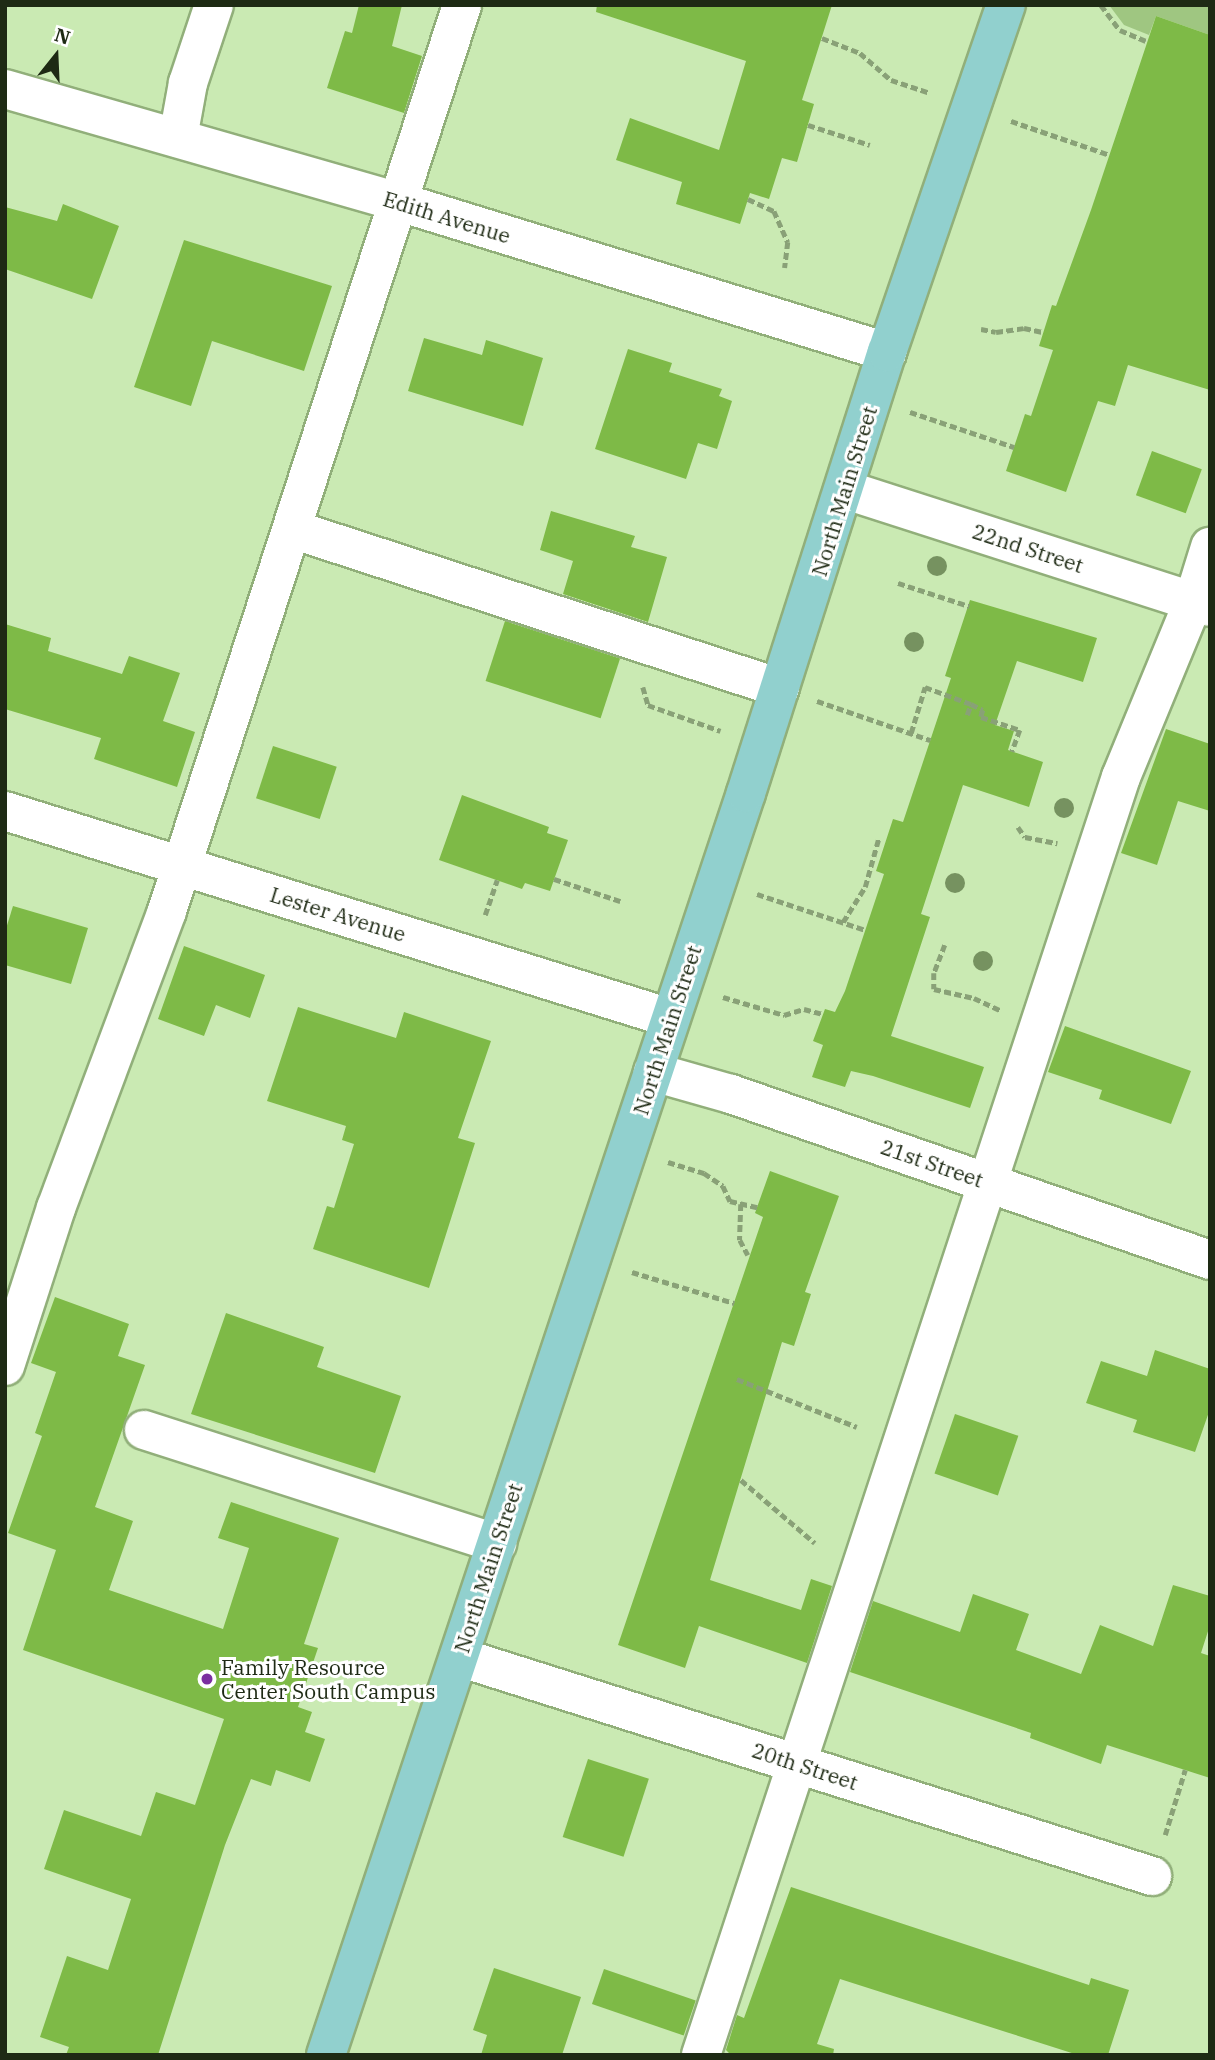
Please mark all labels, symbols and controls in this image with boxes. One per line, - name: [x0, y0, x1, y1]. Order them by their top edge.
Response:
- north arrow: [21, 21, 91, 91]
- text: N: [52, 22, 73, 50]
- street label: Edith Avenue: [380, 186, 514, 248]
- street label: North Main Street: [806, 403, 882, 579]
- street label: 22nd Street: [969, 518, 1087, 578]
- street label: Lester Avenue: [267, 881, 409, 947]
- street label: North Main Street: [628, 942, 706, 1118]
- street label: 21st Street: [878, 1134, 986, 1192]
- street label: North Main Street: [449, 1480, 527, 1656]
- place label: Family Resource Center South Campus: [221, 1654, 436, 1704]
- marker: Family Resource Center South Campus: [199, 1671, 215, 1687]
- street label: 20th Street: [749, 1737, 861, 1795]

